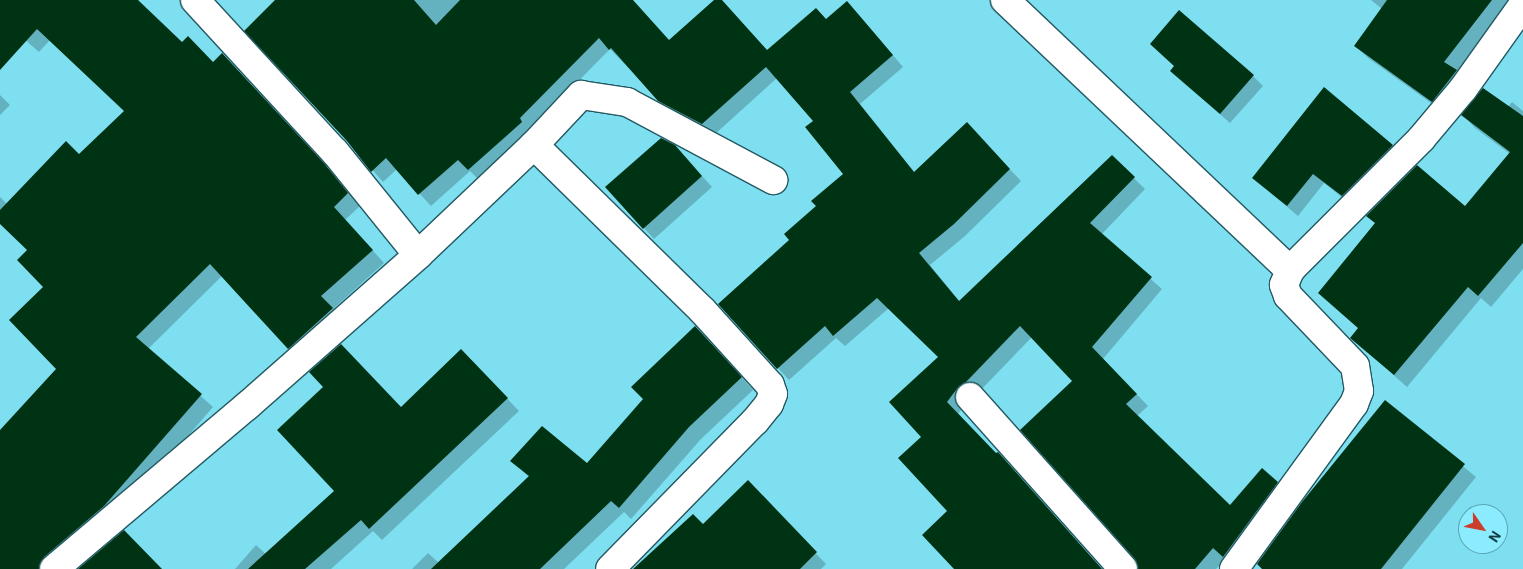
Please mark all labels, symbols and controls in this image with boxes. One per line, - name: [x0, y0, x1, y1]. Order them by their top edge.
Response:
- north arrow: [1458, 504, 1508, 554]
- text: N: [1485, 528, 1504, 545]

